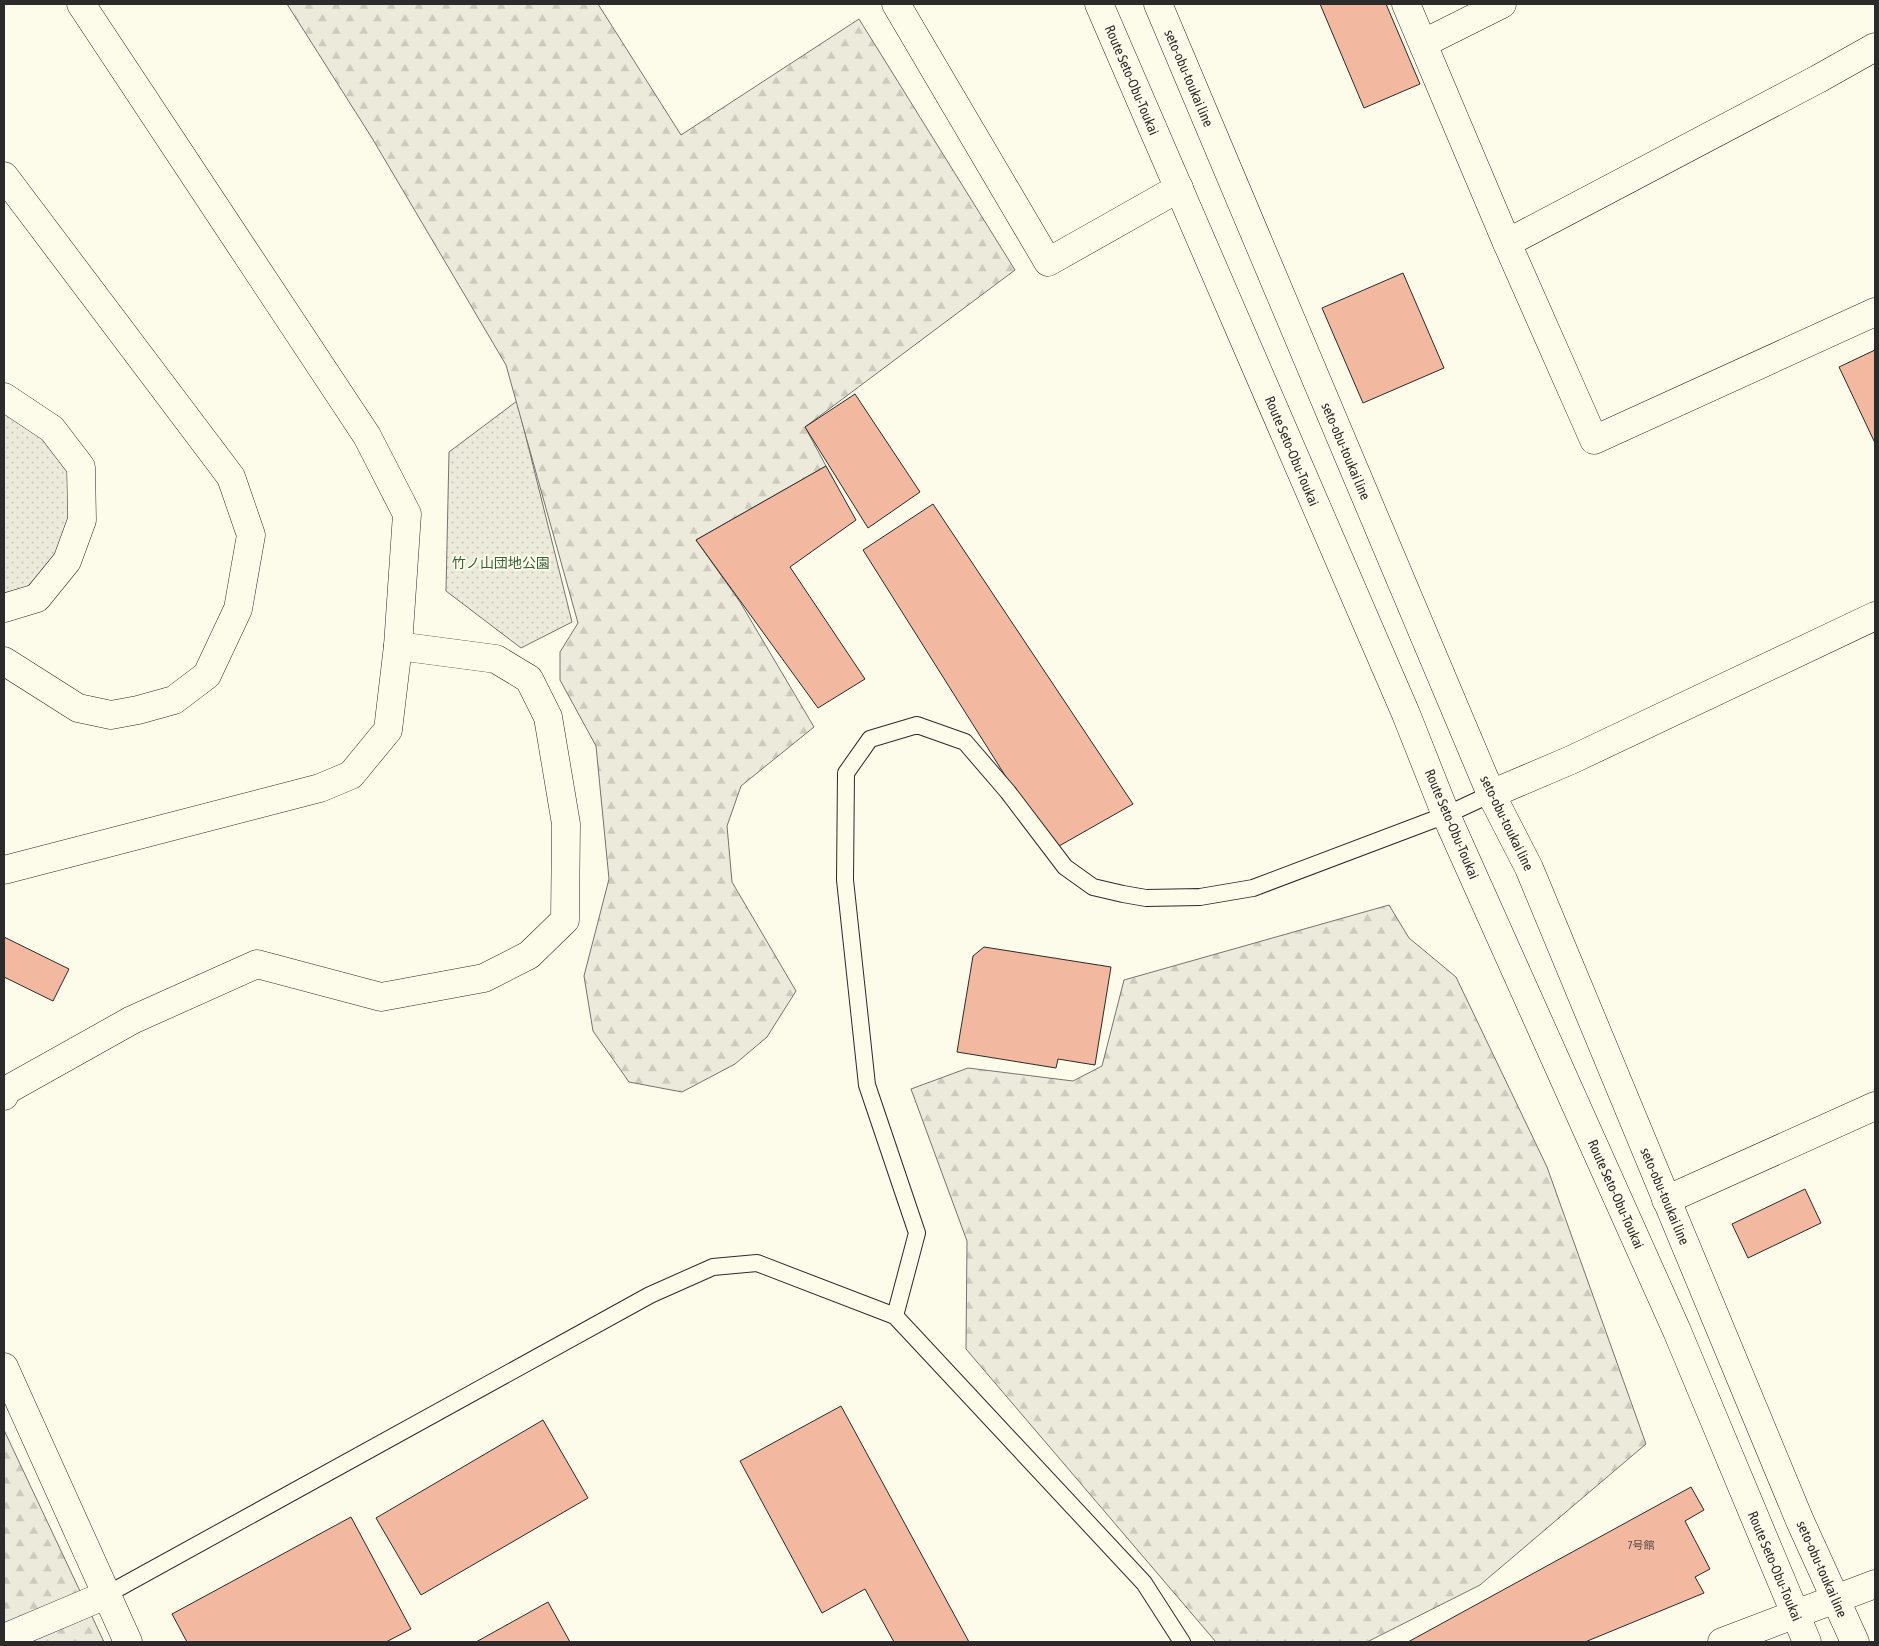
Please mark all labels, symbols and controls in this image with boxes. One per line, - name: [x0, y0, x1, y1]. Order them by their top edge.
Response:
- street label: Route Seto-Obu-Toukai: [1102, 23, 1162, 137]
- street label: seto-obu-toukai line: [1161, 27, 1217, 129]
- street label: Route Seto-Obu-Toukai: [1262, 394, 1322, 508]
- street label: seto-obu-toukai line: [1318, 400, 1374, 502]
- park label: 竹ノ山団地公園: [452, 555, 550, 571]
- street label: Route Seto-Obu-Toukai: [1422, 767, 1482, 881]
- street label: seto-obu-toukai line: [1477, 773, 1537, 873]
- street label: Route Seto-Obu-Toukai: [1585, 1137, 1647, 1251]
- street label: seto-obu-toukai line: [1637, 1145, 1693, 1247]
- street label: Route Seto-Obu-Toukai: [1745, 1509, 1805, 1623]
- street label: seto-obu-toukai line: [1794, 1518, 1850, 1620]
- house number: 7号館: [1627, 1539, 1655, 1551]

